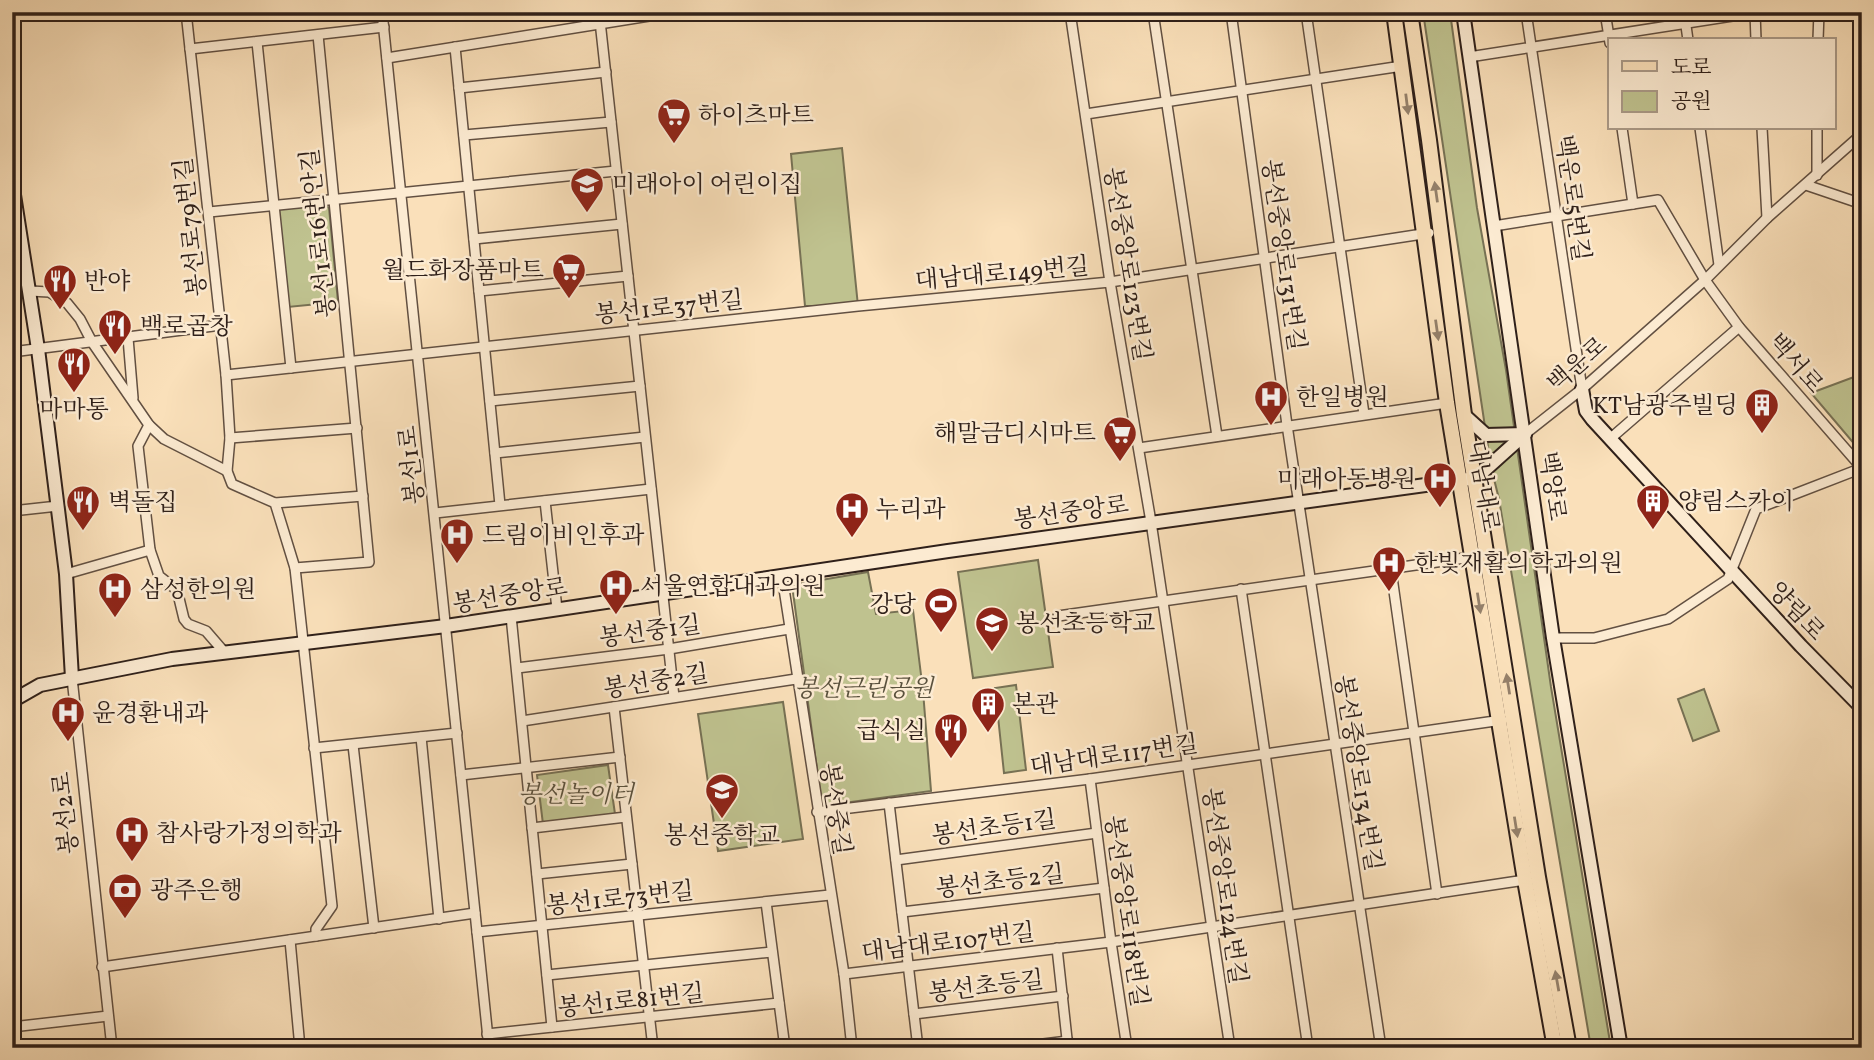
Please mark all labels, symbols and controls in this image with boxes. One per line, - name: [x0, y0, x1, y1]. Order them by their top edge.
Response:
- legend: [1608, 38, 1836, 130]
- text: 도로: [1671, 54, 1712, 83]
- text: 공원: [1671, 88, 1712, 117]
- one-way arrow: [1402, 93, 1413, 115]
- supermarket icon: 하이츠마트: [655, 96, 693, 145]
- place label: 하이츠마트: [698, 100, 814, 134]
- street label: 백운로5번길: [1545, 133, 1597, 264]
- street label: 봉선1로16번안길: [294, 147, 346, 319]
- street label: 봉선로79번길: [168, 156, 216, 298]
- street label: 봉선중앙로131번길: [1252, 157, 1312, 353]
- school or university icon: 미래아이 어린이집: [568, 165, 606, 214]
- street label: 봉선중앙로123번길: [1094, 165, 1158, 364]
- place label: 미래아이 어린이집: [612, 169, 802, 203]
- one-way arrow: [1430, 181, 1441, 203]
- street label: 대남대로149번길: [914, 250, 1091, 300]
- supermarket icon: 월드화장품마트: [550, 251, 588, 300]
- place label: 월드화장품마트: [382, 255, 544, 289]
- restaurant icon: 반야: [41, 262, 79, 311]
- place label: 반야: [84, 266, 130, 300]
- street label: 봉선1로37번길: [593, 284, 745, 334]
- restaurant icon: 백로곱창: [96, 307, 134, 356]
- place label: 백로곱창: [140, 311, 234, 345]
- one-way arrow: [1432, 319, 1443, 341]
- street label: 백서로: [1759, 327, 1830, 402]
- street label: 백운로: [1541, 330, 1616, 401]
- restaurant icon: 마마통: [55, 345, 93, 394]
- hospital icon: 한일병원: [1252, 378, 1290, 427]
- place label: 한일병원: [1296, 382, 1389, 416]
- building icon: KT남광주빌딩: [1743, 386, 1781, 435]
- place label: KT남광주빌딩: [1592, 390, 1738, 424]
- place label: 마마통: [39, 394, 109, 428]
- supermarket icon: 해말금디시마트: [1101, 414, 1139, 463]
- place label: 해말금디시마트: [934, 418, 1096, 452]
- street label: 봉선1로: [392, 424, 434, 506]
- street label: 대남대로: [1458, 438, 1506, 535]
- street label: 백양로: [1529, 449, 1573, 523]
- hospital icon: 미래아동병원: [1421, 460, 1459, 509]
- place label: 미래아동병원: [1277, 464, 1416, 498]
- building icon: 양림스카이: [1634, 482, 1672, 531]
- restaurant icon: 벽돌집: [64, 483, 102, 532]
- place label: 양림스카이: [1678, 486, 1794, 520]
- place label: 벽돌집: [108, 487, 178, 521]
- street label: 봉선중앙로: [1012, 489, 1131, 539]
- hospital icon: 누리과: [833, 490, 871, 539]
- place label: 누리과: [876, 494, 946, 528]
- hospital icon: 드림이비인후과: [438, 516, 476, 565]
- place label: 드림이비인후과: [482, 520, 645, 554]
- hospital icon: 한빛재활의학과의원: [1370, 544, 1408, 593]
- place label: 한빛재활의학과의원: [1414, 548, 1623, 582]
- hospital icon: 서울연합내과의원: [597, 567, 635, 616]
- hospital icon: 삼성한의원: [96, 570, 134, 619]
- street label: 봉선중앙로: [450, 571, 570, 623]
- place label: 서울연합내과의원: [640, 571, 825, 605]
- place label: 삼성한의원: [140, 574, 256, 608]
- street label: 양림로: [1759, 575, 1832, 649]
- sports icon: 강당: [922, 585, 960, 634]
- place label: 강당: [870, 589, 917, 623]
- one-way arrow: [1474, 592, 1485, 614]
- school or university icon: 봉선초등학교: [973, 604, 1011, 653]
- place label: 봉선초등학교: [1016, 608, 1155, 642]
- street label: 봉선중1길: [597, 609, 703, 657]
- street label: 봉선중2길: [601, 658, 711, 708]
- one-way arrow: [1503, 672, 1514, 694]
- park label: 봉선근린공원: [794, 673, 935, 707]
- street label: 봉선중앙로134번길: [1325, 673, 1389, 874]
- building icon: 본관: [969, 685, 1007, 734]
- place label: 본관: [1012, 689, 1058, 723]
- hospital icon: 윤경환내과: [49, 694, 87, 743]
- place label: 윤경환내과: [92, 698, 209, 732]
- restaurant icon: 급식실: [932, 711, 970, 760]
- place label: 급식실: [856, 715, 926, 749]
- street label: 대남대로117번길: [1028, 728, 1201, 786]
- street label: 봉선중길: [810, 761, 858, 858]
- street label: 봉선2로: [46, 770, 88, 856]
- school or university icon: 봉선중학교: [703, 771, 741, 820]
- park label: 봉선놀이터: [518, 779, 636, 813]
- street label: 봉선중앙로124번길: [1192, 786, 1254, 987]
- street label: 봉선초등1길: [930, 803, 1059, 855]
- street label: 봉선중앙로118번길: [1095, 813, 1155, 1009]
- hospital icon: 참사랑가정의학과: [113, 814, 151, 863]
- one-way arrow: [1511, 816, 1522, 838]
- place label: 참사랑가정의학과: [156, 818, 342, 852]
- place label: 봉선중학교: [664, 820, 780, 854]
- street label: 봉선초등2길: [934, 858, 1066, 908]
- bank icon: 광주은행: [106, 871, 144, 920]
- place label: 광주은행: [150, 875, 243, 909]
- street label: 봉선1로73번길: [545, 875, 696, 925]
- street label: 대남대로107번길: [860, 916, 1037, 971]
- street label: 봉선초등길: [927, 964, 1046, 1012]
- one-way arrow: [1551, 970, 1562, 992]
- street label: 봉선1로81번길: [556, 977, 706, 1027]

